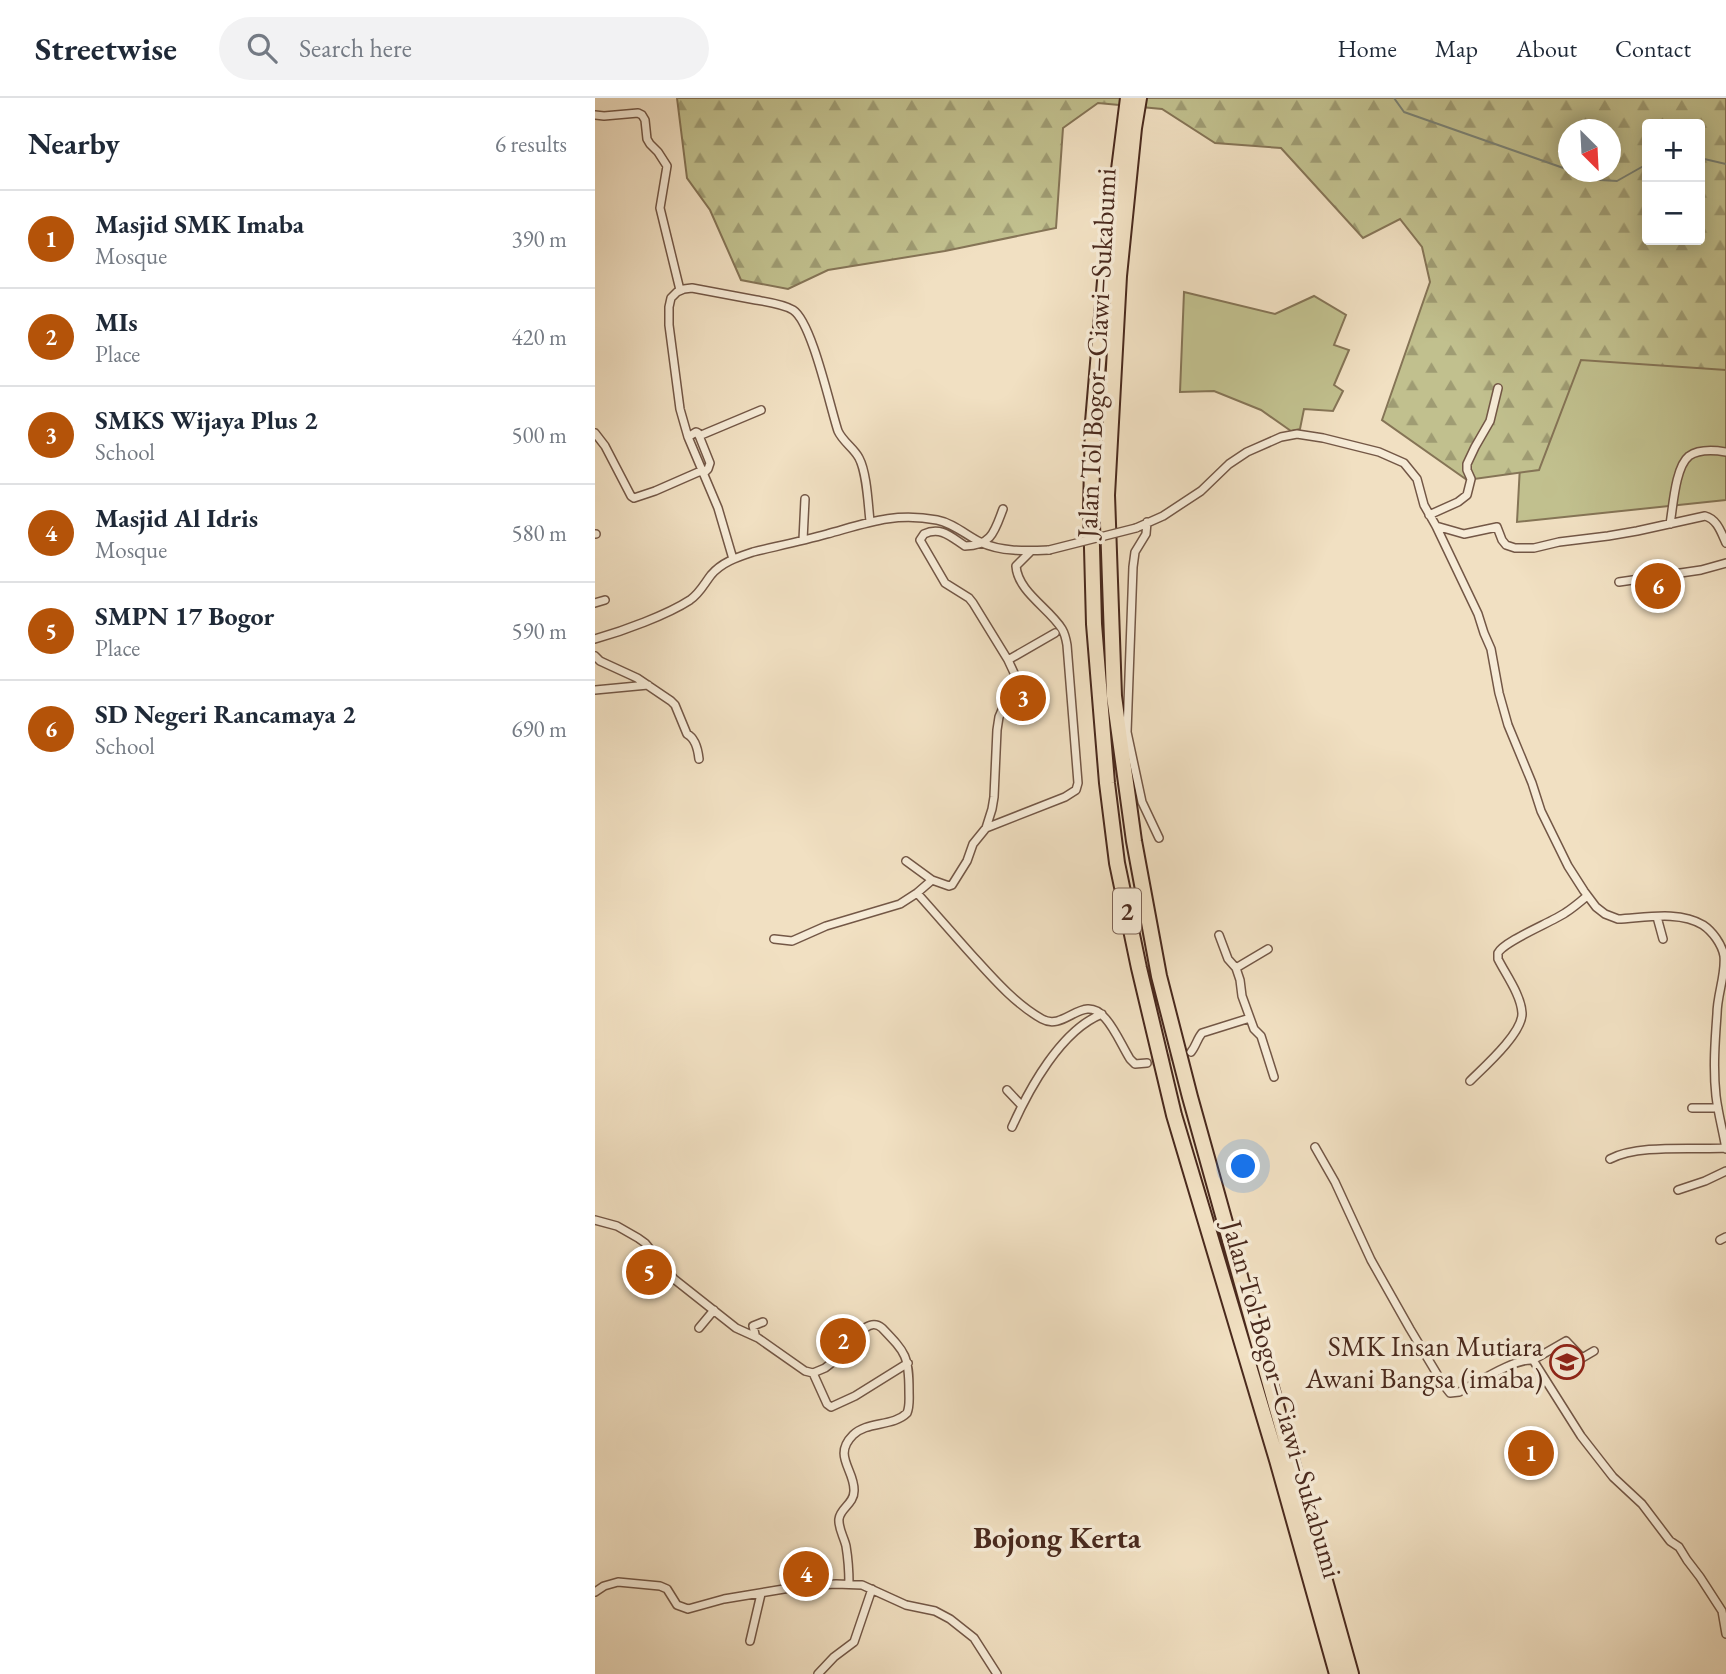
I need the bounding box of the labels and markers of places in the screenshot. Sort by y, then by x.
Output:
pin: 6 [1635,560,1681,612]
pin: 3 [1000,672,1046,724]
pin: 5 [626,1246,672,1298]
pin: 2 [820,1315,866,1367]
place label: SMK Insan Mutiara Awani Bangsa (imaba) [1305,1328,1544,1396]
school or university icon: SMK Insan Mutiara Awani Bangsa (imaba) [1548,1343,1586,1381]
pin: 1 [1508,1427,1554,1479]
pin: 4 [783,1548,829,1600]

